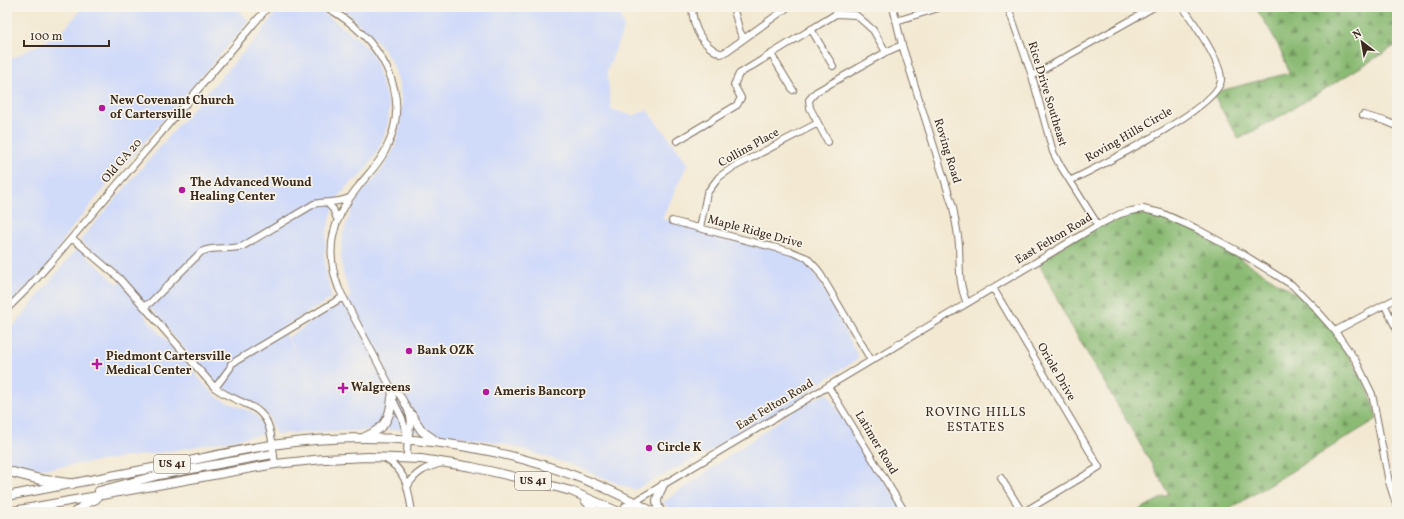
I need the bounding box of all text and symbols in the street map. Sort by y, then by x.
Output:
scale bar [24,22,109,48]
north arrow [1342,22,1382,62]
text: N [1350,26,1365,43]
text: 100 m [30,29,63,45]
street label: Rice Drive Southeast [1023,39,1071,149]
place label: New Covenant Church of Cartersville [110,93,234,123]
marker: New Covenant Church of Cartersville [97,103,107,113]
street label: Roving Hills Circle [1083,103,1176,166]
street label: Roving Road [930,117,965,186]
street label: Collins Place [716,125,783,171]
street label: Old GA 20 [98,135,146,187]
place label: The Advanced Wound Healing Center [190,175,312,205]
marker: The Advanced Wound Healing Center [177,185,187,195]
street label: East Felton Road [1012,209,1096,268]
street label: Maple Ridge Drive [706,212,805,252]
street label: Oriole Drive [1033,340,1079,404]
place label: Bank OZK [417,343,474,359]
marker: Bank OZK [404,346,414,356]
place label: Piedmont Cartersville Medical Center [106,349,231,379]
marker: Piedmont Cartersville Medical Center [91,358,103,370]
street label: East Felton Road [733,375,817,434]
place label: Walgreens [351,380,411,396]
marker: Walgreens [338,383,348,393]
place label: Ameris Bancorp [494,384,586,400]
marker: Ameris Bancorp [481,387,491,397]
district label: ROVING HILLS ESTATES [925,404,1027,437]
street label: Latimer Road [851,408,901,478]
place label: Circle K [657,440,702,456]
marker: Circle K [644,443,654,453]
road number: US 41 [154,455,190,473]
road number: US 41 [515,472,551,490]

